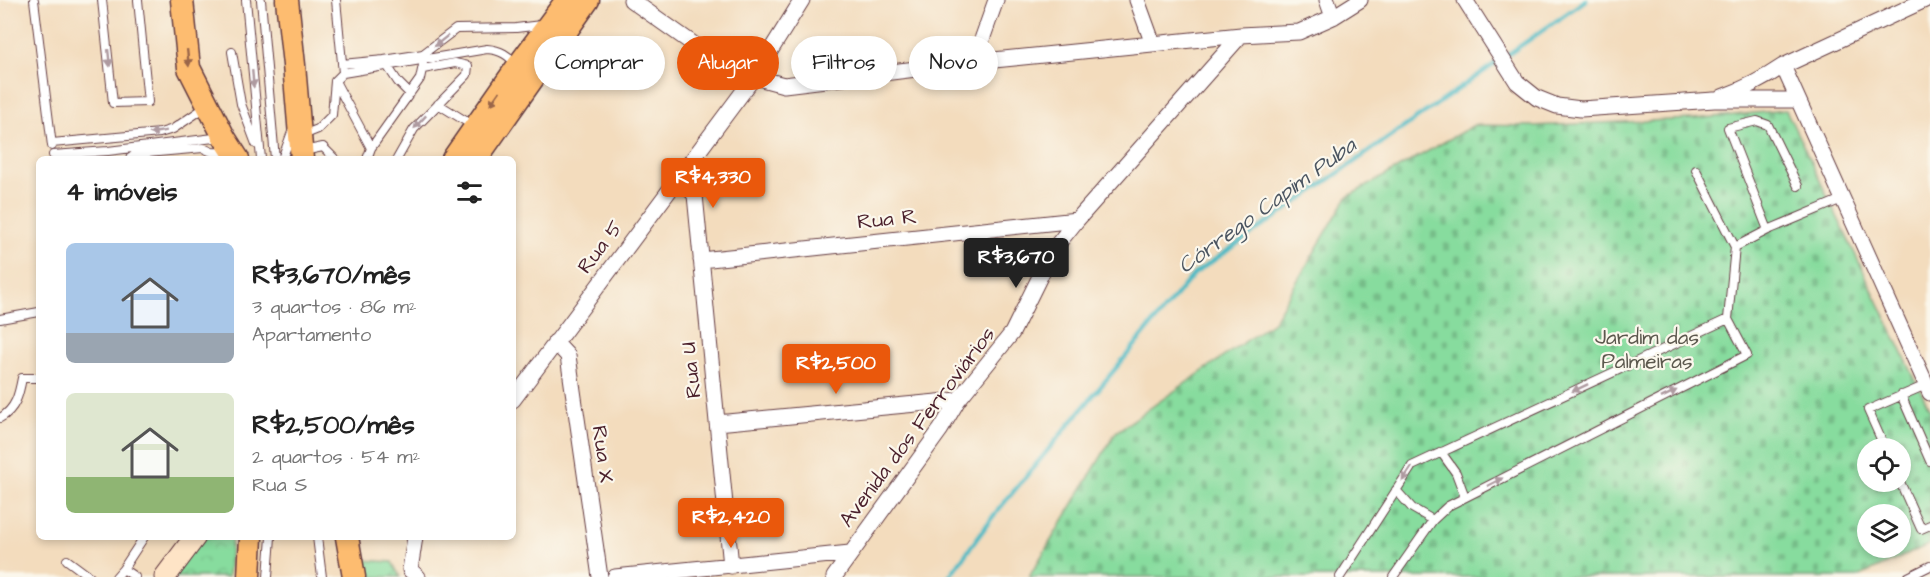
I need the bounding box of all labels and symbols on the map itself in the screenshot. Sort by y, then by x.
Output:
one-way arrow [433,34,449,47]
one-way arrow [104,49,113,68]
one-way arrow [183,49,192,68]
one-way arrow [248,70,258,89]
one-way arrow [490,90,501,106]
one-way arrow [414,115,428,129]
one-way arrow [148,128,167,137]
water label: Córrego Capim Puba [1171,130,1365,282]
pin: R$4,330 [658,158,768,209]
street label: Rua R [856,201,918,237]
street label: Rua 5 [570,214,630,280]
pin: R$3,670 [961,238,1071,289]
street label: Avenida dos Ferroviários [832,321,1002,533]
park label: Jardim das Palmeiras [1595,323,1699,376]
street label: Rua U [674,340,708,400]
pin: R$2,500 [781,344,891,395]
one-way arrow [1572,383,1589,392]
one-way arrow [1660,389,1677,399]
street label: Rua X [585,424,621,485]
one-way arrow [1402,466,1413,482]
one-way arrow [1486,477,1503,487]
pin: R$2,420 [676,498,786,549]

